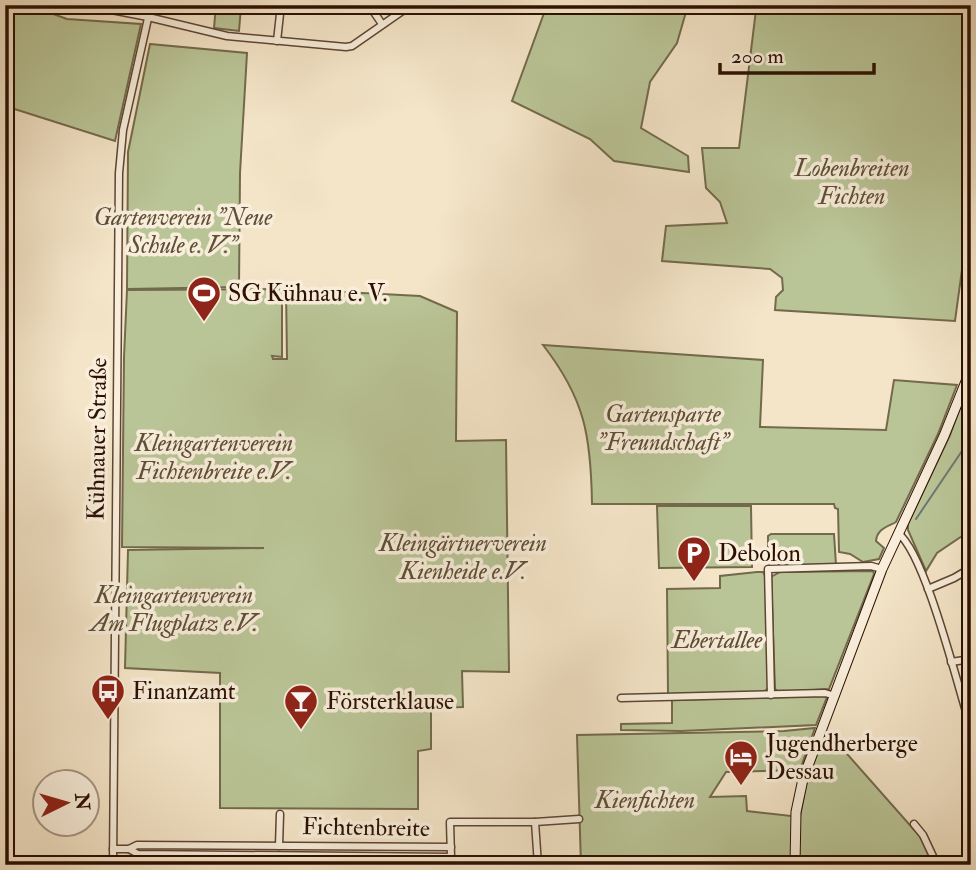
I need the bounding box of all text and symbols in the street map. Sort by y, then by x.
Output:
scale bar [720,32,874,76]
text: 200 m [731,43,784,70]
park label: Lobenbreiten Fichten [793,153,910,212]
park label: Gartenverein "Neue Schule e. V." [94,202,273,261]
sports icon: SG Kühnau e. V. [185,274,223,323]
place label: SG Kühnau e. V. [228,278,387,309]
street label: Kühnauer Straße [81,357,114,521]
park label: Gartensparte "Freundschaft" [597,399,731,458]
park label: Kleingartenverein Fichtenbreite e.V. [134,428,293,487]
park label: Kleingärtnerverein Kienheide e.V. [378,528,547,587]
parking icon: Debolon [675,534,713,583]
place label: Debolon [718,538,801,569]
park label: Kleingartenverein Am Flugplatz e.V. [87,580,260,639]
park label: Ebertallee [670,625,763,656]
bus stop icon: Finanzamt [89,672,127,721]
place label: Finanzamt [132,676,236,707]
bar icon: Försterklause [282,682,320,731]
place label: Försterklause [326,686,454,717]
place label: Jugendherberge Dessau [765,728,918,787]
hotel icon: Jugendherberge Dessau [722,738,760,787]
north arrow [32,768,102,838]
park label: Kienfichten [594,785,695,816]
text: N [69,791,95,812]
street label: Fichtenbreite [302,811,430,844]

